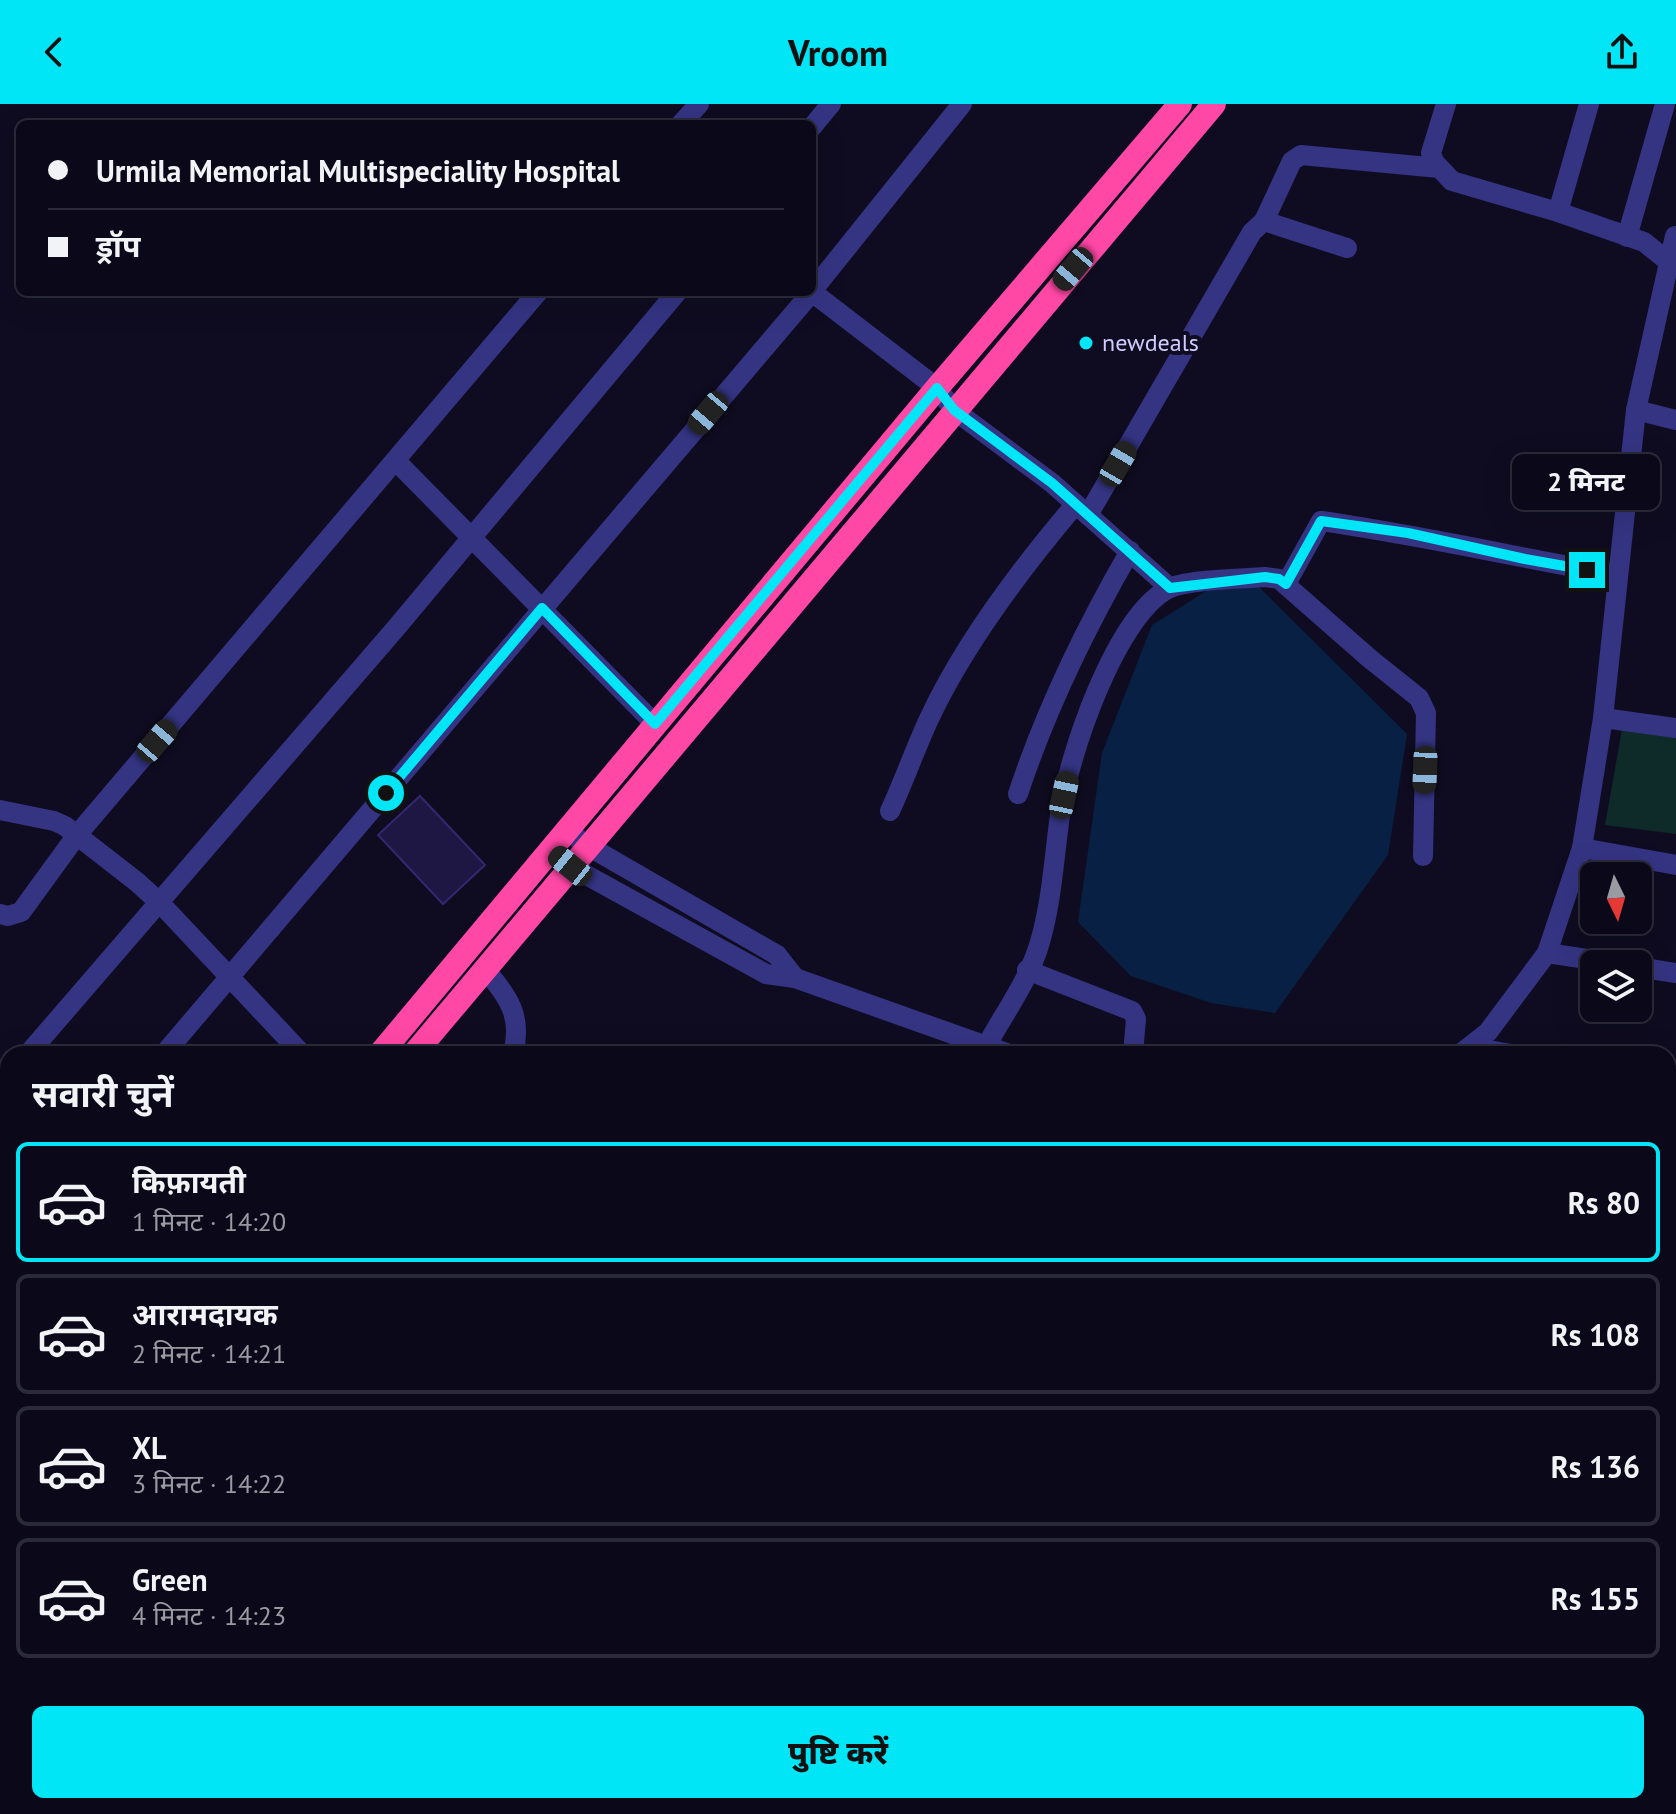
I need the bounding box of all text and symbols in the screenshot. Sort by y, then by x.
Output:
text: Vroom [788,29,888,76]
icon: back [32,30,76,74]
icon: share [1600,30,1644,74]
text: Urmila Memorial Multispeciality Hospital [96,151,620,190]
text: ड्रॉप [96,226,140,265]
car [1048,243,1098,295]
place label: newdeals [1102,327,1199,358]
marker: newdeals [1077,334,1095,352]
car [683,387,733,439]
car [1096,437,1140,491]
callout: 2 मिनट [1513,454,1661,510]
text: 2 मिनट [1547,465,1625,498]
route end [1569,552,1605,588]
car [132,715,182,767]
car [1412,746,1438,794]
car [1047,769,1081,821]
route start [368,775,404,811]
car [544,842,596,890]
north arrow [1580,862,1652,934]
map controls [1580,862,1652,1022]
button: layers [1580,950,1652,1022]
text: सवारी चुनें [32,1070,174,1117]
text: किफ़ायती [132,1162,246,1201]
icon: car [36,1166,108,1238]
text: Rs 80 [1568,1183,1640,1222]
text: 1 मिनट · 14:20 [132,1205,286,1238]
text: आरामदायक [132,1294,278,1333]
icon: car [36,1298,108,1370]
text: Rs 108 [1551,1315,1640,1354]
text: 2 मिनट · 14:21 [132,1337,286,1370]
text: XL [132,1428,166,1467]
icon: car [36,1430,108,1502]
text: Rs 136 [1551,1447,1640,1486]
text: 3 मिनट · 14:22 [132,1467,286,1500]
text: Green [132,1560,207,1599]
icon: car [36,1562,108,1634]
text: Rs 155 [1551,1579,1640,1618]
text: 4 मिनट · 14:23 [132,1599,286,1632]
button: पुष्टि करें [32,1706,1644,1798]

